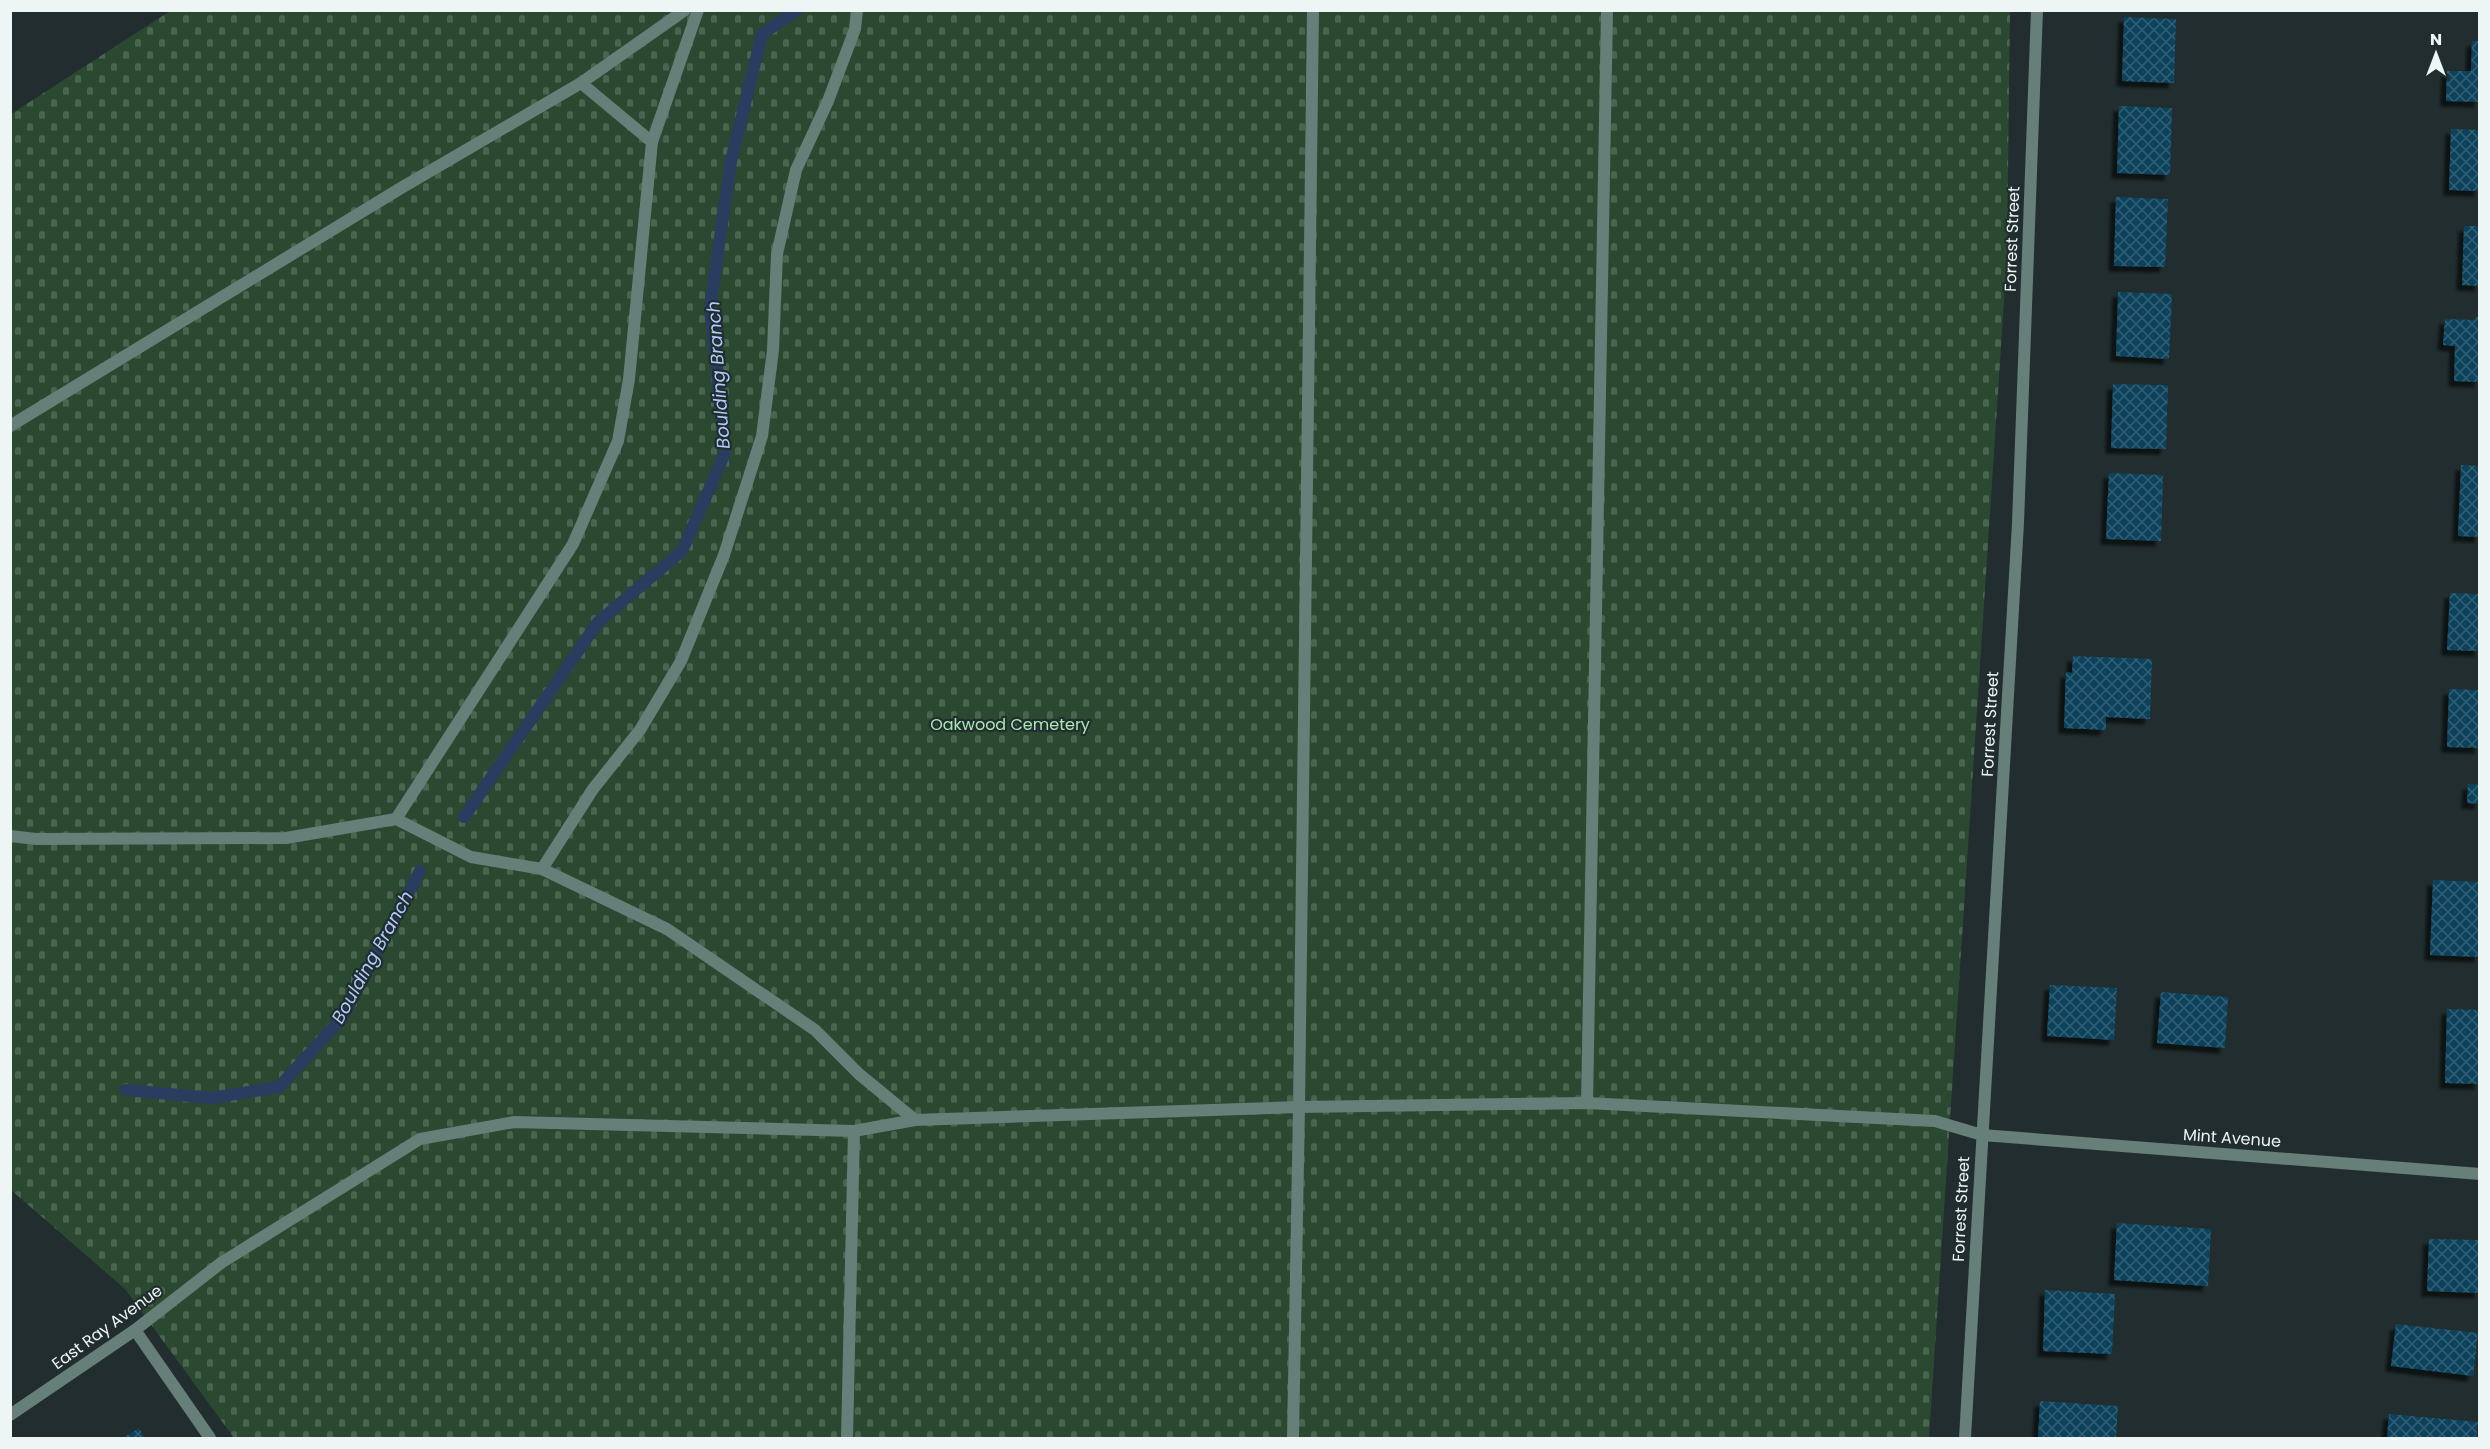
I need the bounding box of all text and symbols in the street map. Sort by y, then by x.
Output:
north arrow [2406,24,2466,84]
text: N [2430,28,2442,51]
street label: Forrest Street [1999,186,2025,292]
water label: Boulding Branch [700,300,736,450]
street label: Forrest Street [1976,671,2004,777]
park label: Oakwood Cemetery [930,713,1090,736]
water label: Boulding Branch [325,886,419,1028]
street label: Mint Avenue [2182,1123,2282,1153]
street label: Forrest Street [1947,1156,1975,1262]
street label: East Ray Avenue [47,1279,167,1375]

